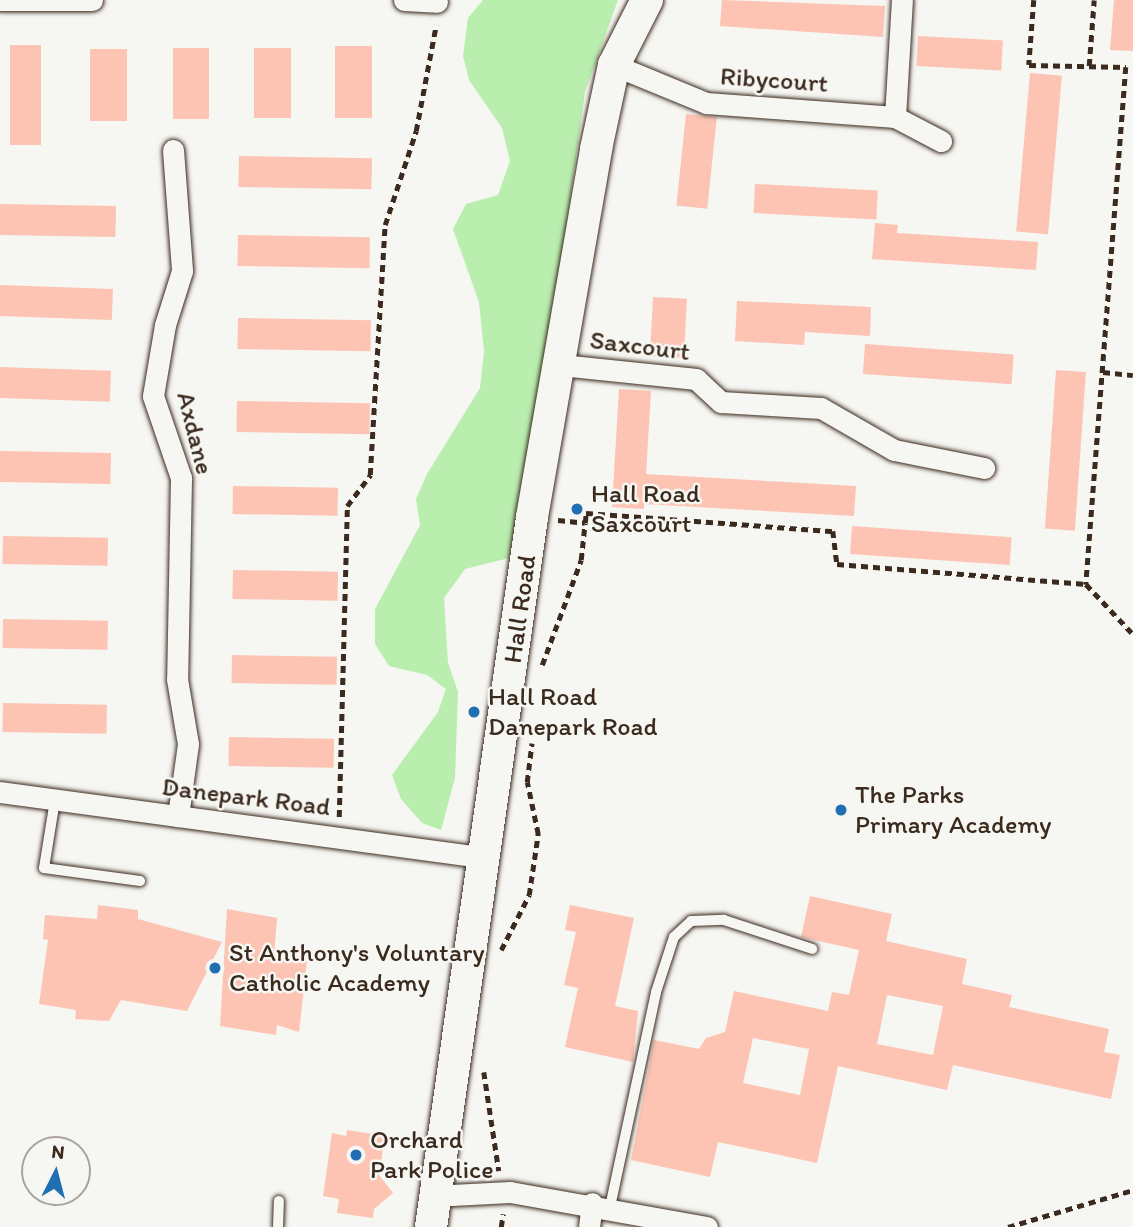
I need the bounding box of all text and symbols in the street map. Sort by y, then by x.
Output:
street label: Ribycourt [719,61,829,99]
street label: Saxcourt [588,324,692,368]
street label: Axdane [170,388,220,478]
place label: Hall Road Saxcourt [591,478,699,540]
marker: Hall Road Saxcourt [569,501,585,517]
street label: Hall Road [497,553,543,665]
place label: Hall Road Danepark Road [488,681,658,742]
marker: Hall Road Danepark Road [466,704,482,720]
street label: Danepark Road [160,771,332,823]
place label: The Parks Primary Academy [855,779,1052,840]
marker: The Parks Primary Academy [833,802,849,818]
place label: St Anthony's Voluntary Catholic Academy [229,937,485,998]
marker: St Anthony's Voluntary Catholic Academy [207,960,223,976]
place label: Orchard Park Police [370,1124,493,1186]
north arrow [21,1136,91,1206]
text: N [50,1139,66,1164]
marker: Orchard Park Police [348,1147,364,1163]

